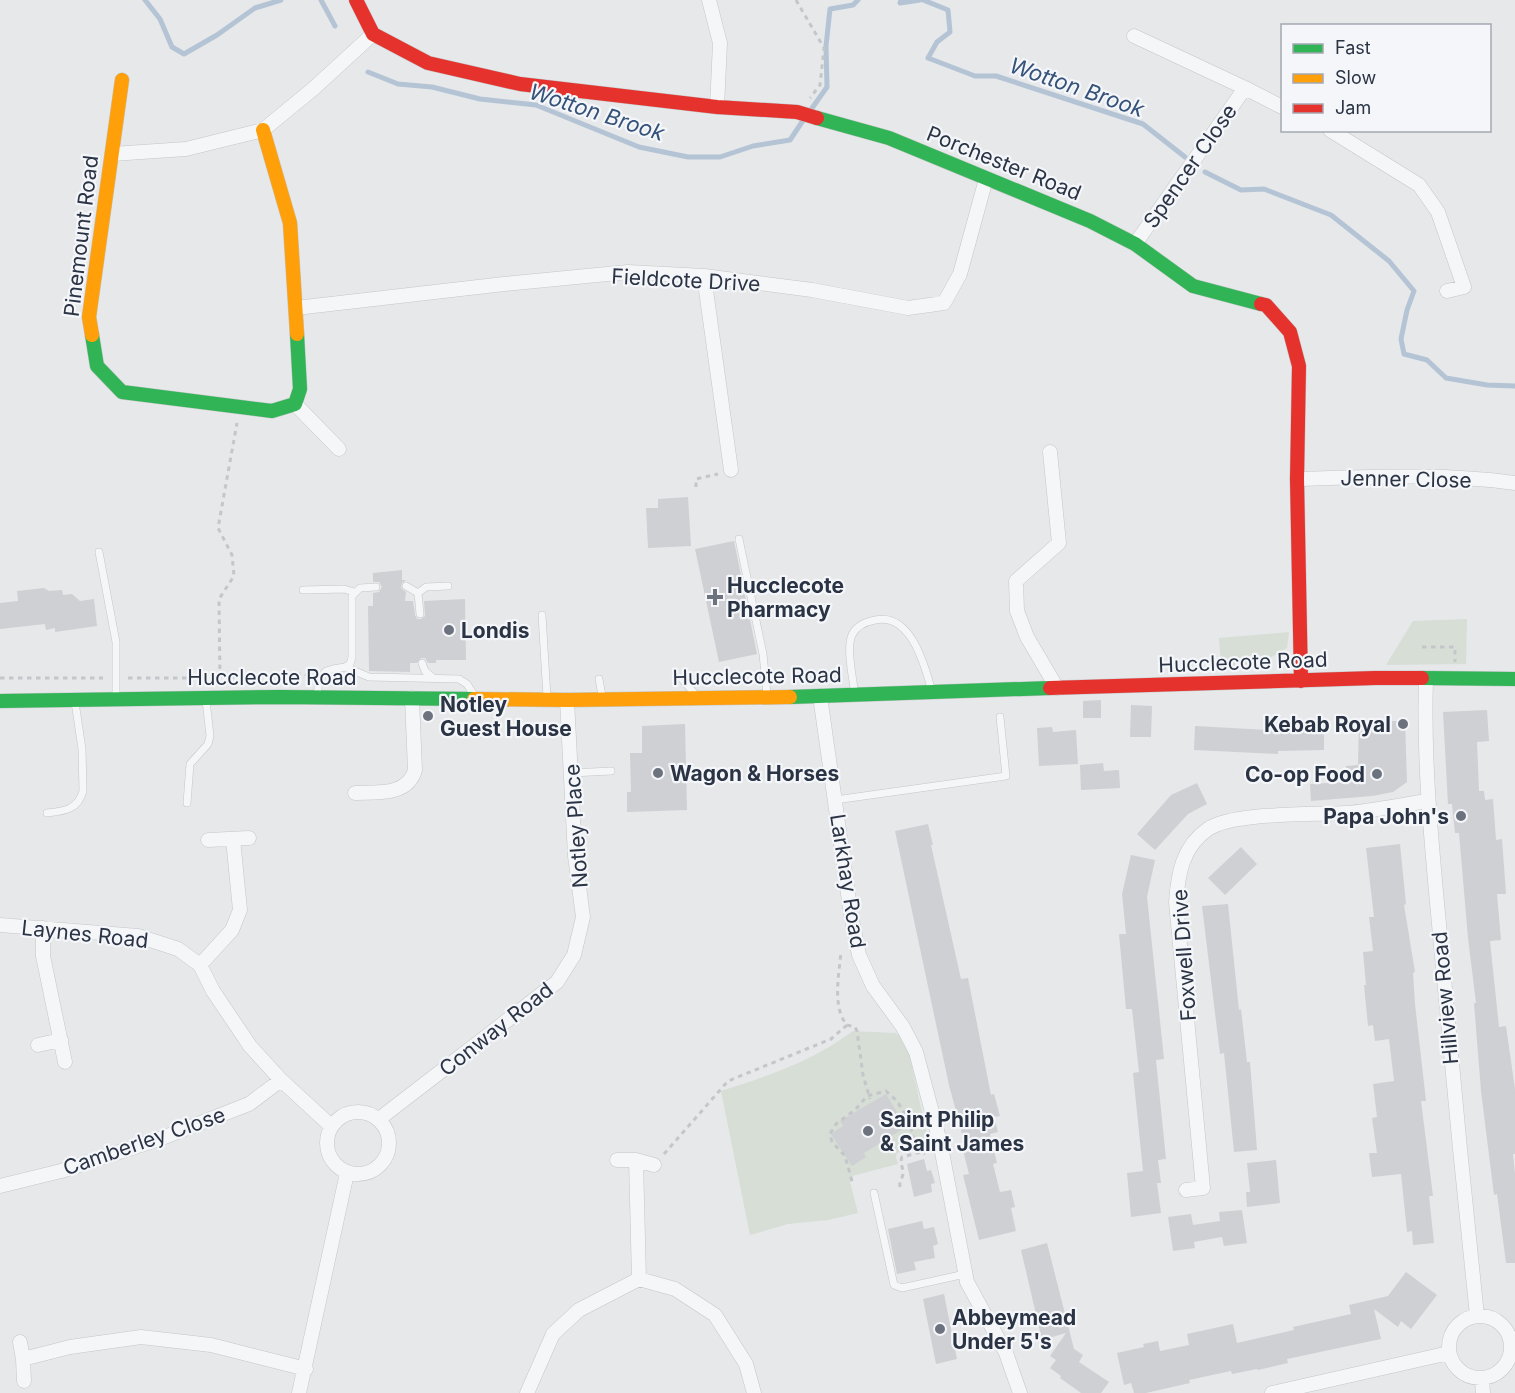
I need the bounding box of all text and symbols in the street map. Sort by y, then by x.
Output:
legend [1281,24,1491,132]
text: Fast [1335,37,1371,58]
water label: Wotton Brook [1006,52,1149,122]
text: Slow [1335,67,1376,88]
water label: Wotton Brook [526,78,669,146]
text: Jam [1335,97,1371,118]
street label: Spencer Close [1138,99,1242,233]
street label: Porchester Road [923,121,1085,205]
street label: Pinemount Road [59,154,103,318]
street label: Fieldcote Drive [611,264,761,296]
street label: Jenner Close [1340,465,1472,493]
place label: Hucclecote Pharmacy [727,573,844,622]
marker: Hucclecote Pharmacy [708,590,722,604]
place label: Londis [461,618,530,643]
marker: Londis [442,623,456,637]
street label: Hucclecote Road [1158,647,1328,677]
street label: Hucclecote Road [672,662,842,690]
street label: Hucclecote Road [187,665,357,690]
place label: Notley Guest House [440,692,572,741]
marker: Notley Guest House [421,709,435,723]
place label: Kebab Royal [1264,712,1391,737]
marker: Kebab Royal [1396,717,1410,731]
place label: Wagon & Horses [670,761,839,786]
place label: Co-op Food [1245,762,1365,787]
street label: Notley Place [559,763,593,889]
marker: Wagon & Horses [651,766,665,780]
marker: Co-op Food [1370,767,1384,781]
place label: Papa John's [1323,804,1449,829]
marker: Papa John's [1454,809,1468,823]
street label: Larkhay Road [825,812,871,950]
street label: Foxwell Drive [1167,888,1201,1022]
street label: Laynes Road [20,915,150,953]
street label: Hillview Road [1427,930,1463,1066]
street label: Conway Road [434,977,558,1081]
street label: Camberley Close [60,1102,228,1180]
place label: Saint Philip & Saint James [880,1107,1024,1156]
marker: Saint Philip & Saint James [861,1124,875,1138]
place label: Abbeymead Under 5's [952,1305,1076,1354]
marker: Abbeymead Under 5's [933,1322,947,1336]

